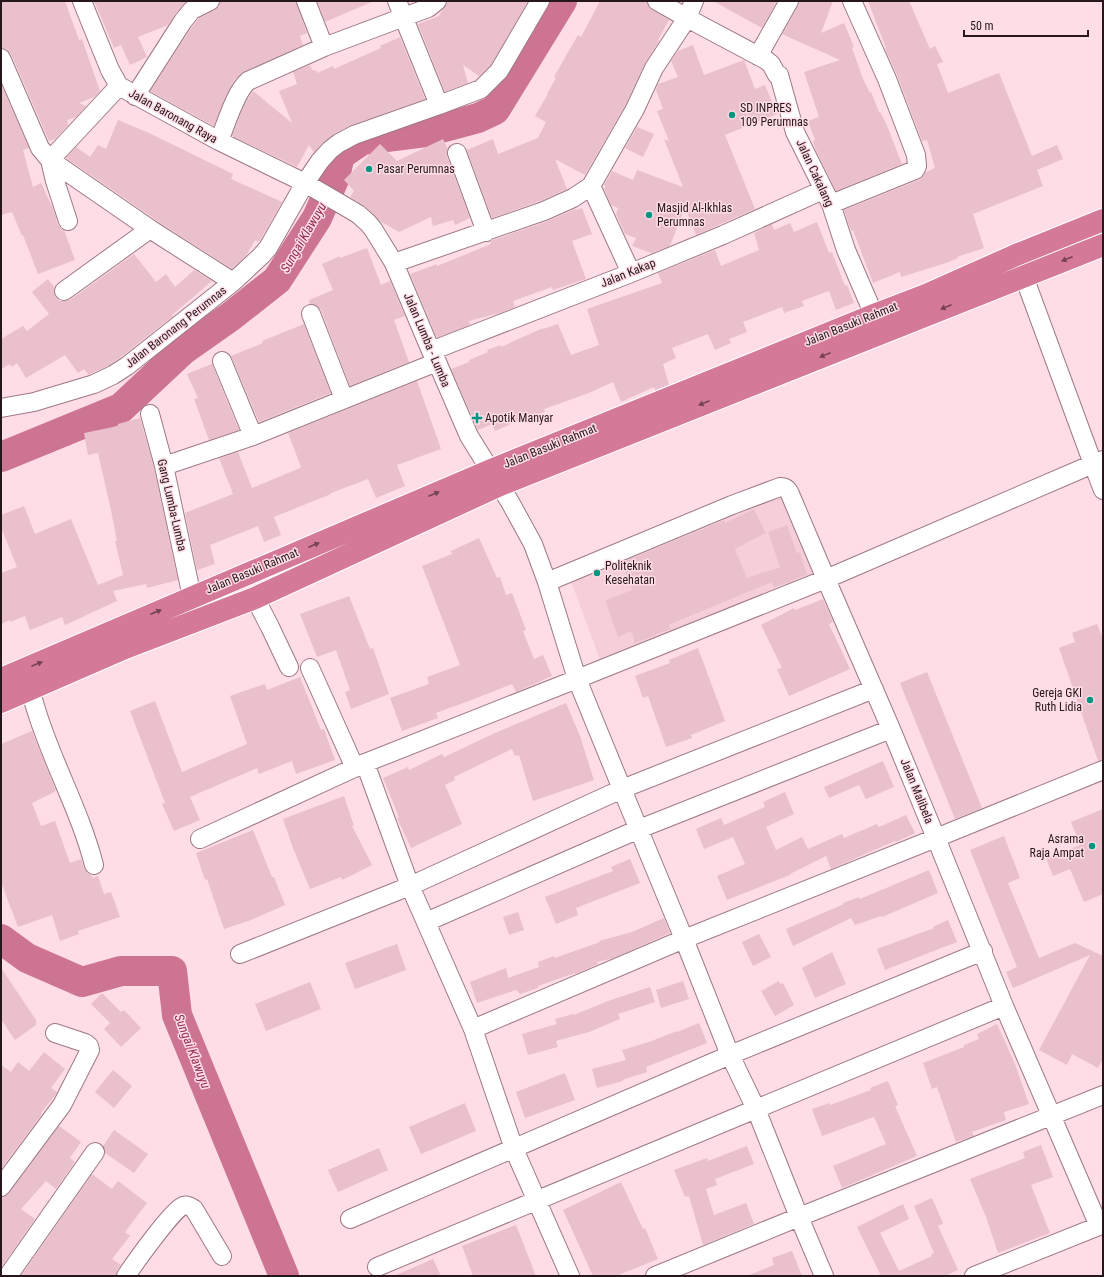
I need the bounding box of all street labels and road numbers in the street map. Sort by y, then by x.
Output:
street label: Jalan Baronang Raya [126,86,220,146]
street label: Jalan Cakalang [793,137,837,209]
street label: Jalan Kakap [598,256,658,290]
street label: Jalan Baronang Perumnas [123,283,229,371]
street label: Jalan Lumba - Lumba [401,291,453,389]
street label: Jalan Basuki Rahmat [802,299,900,349]
street label: Jalan Basuki Rahmat [501,421,599,471]
street label: Gang Lumba-Lumba [155,458,189,553]
street label: Jalan Basuki Rahmat [204,545,301,597]
street label: Jalan Malibela [898,756,937,826]

